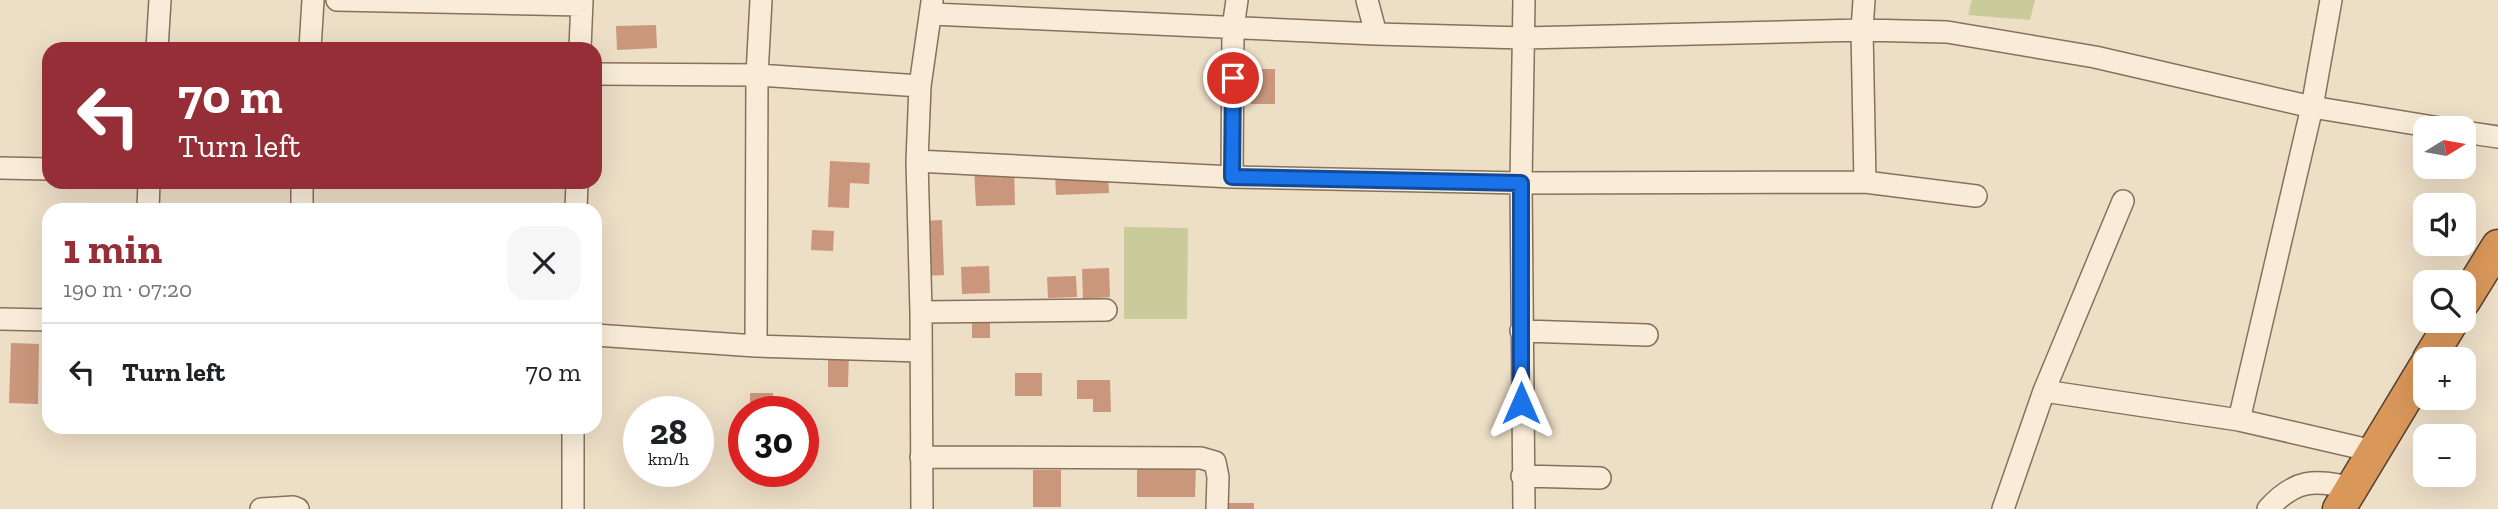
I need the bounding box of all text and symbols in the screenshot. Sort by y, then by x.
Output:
pin [1203,48,1263,108]
icon: arrive [1214,59,1252,97]
text: 70 m [178,67,283,126]
icon: left [63,70,154,161]
north arrow [2413,116,2476,178]
map controls [2413,116,2476,487]
text: Turn left [178,127,300,165]
button: sound [2413,193,2476,256]
text: 1 min [63,223,162,274]
button: close [507,226,581,300]
button: search [2413,270,2476,333]
text: 190 m · 07:20 [63,275,192,303]
button: + [2413,347,2476,410]
icon: left [63,353,101,391]
text: Turn left [122,356,225,388]
text: 70 m [525,356,581,388]
position arrow [1484,366,1558,440]
speed limit sign: 30 [728,396,819,487]
text: 28 [650,411,687,453]
button: − [2413,424,2476,487]
text: km/h [648,448,689,470]

